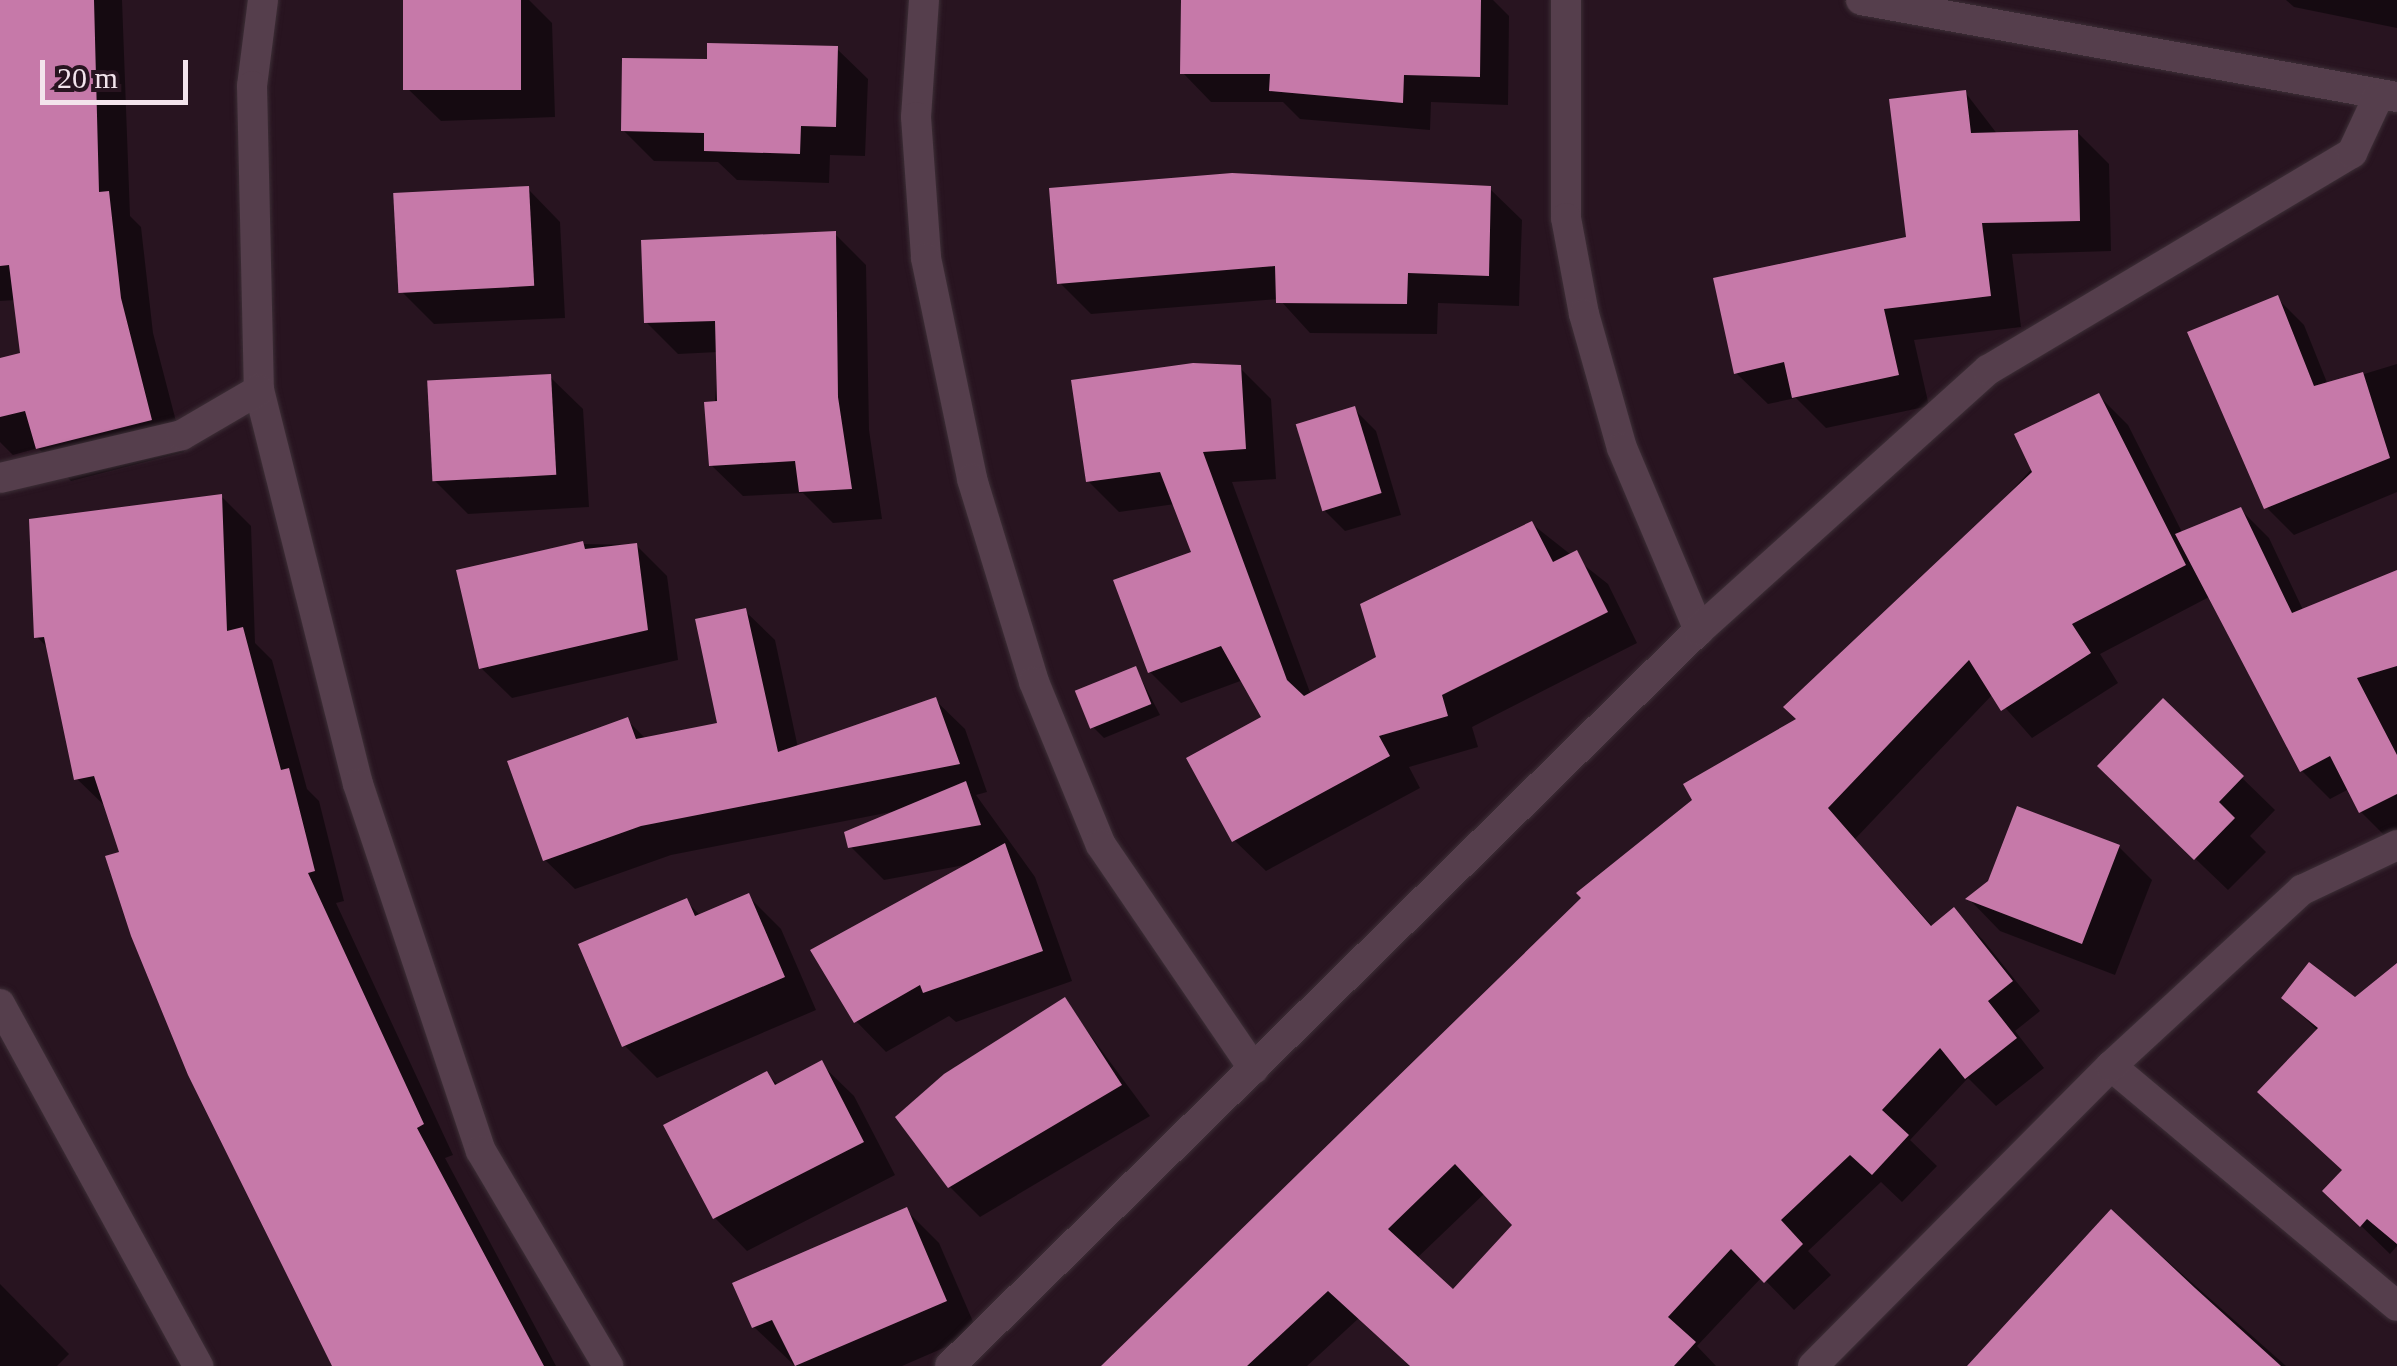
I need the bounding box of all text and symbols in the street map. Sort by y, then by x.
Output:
scale bar [45,40,192,102]
text: 20 m [57,61,118,94]

